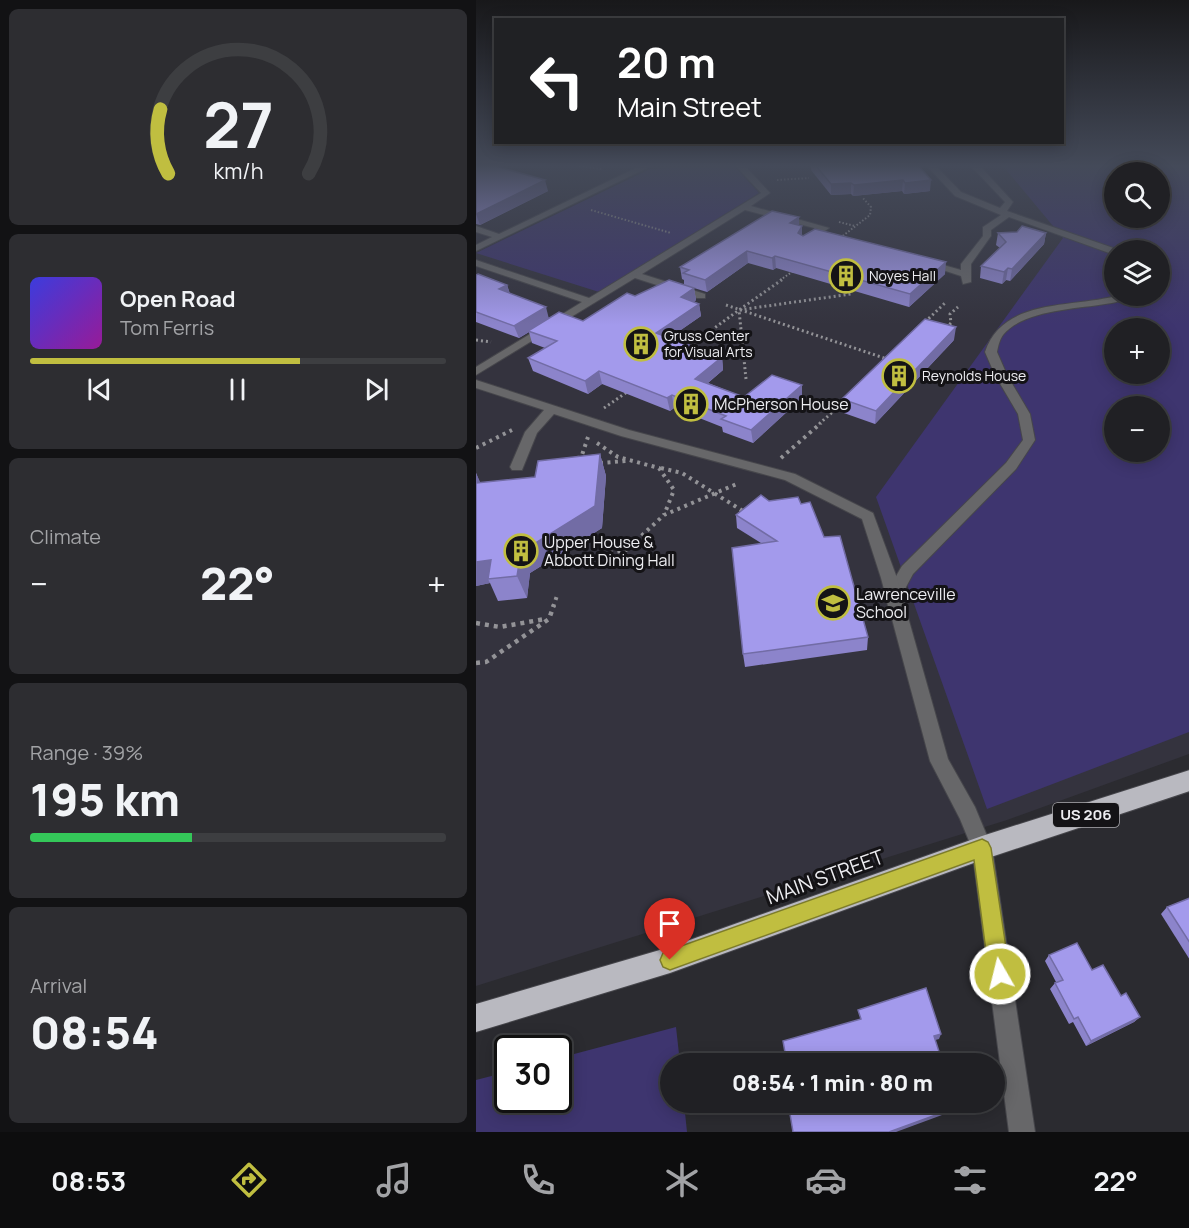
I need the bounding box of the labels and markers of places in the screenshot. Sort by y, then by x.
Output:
building icon: Noyes Hall [828,258,864,294]
place label: Noyes Hall [869,266,936,285]
building icon: Gruss Center for Visual Arts [623,326,659,362]
place label: Gruss Center for Visual Arts [664,326,753,361]
building icon: Reynolds House [881,358,917,394]
place label: Reynolds House [922,366,1026,385]
building icon: McPherson House [673,386,709,422]
place label: McPherson House [714,393,849,415]
place label: Upper House & Abbott Dining Hall [544,531,675,571]
building icon: Upper House & Abbott Dining Hall [503,533,539,569]
place label: Lawrenceville School [856,583,956,623]
school or university icon: Lawrenceville School [815,585,851,621]
pin [644,898,695,960]

